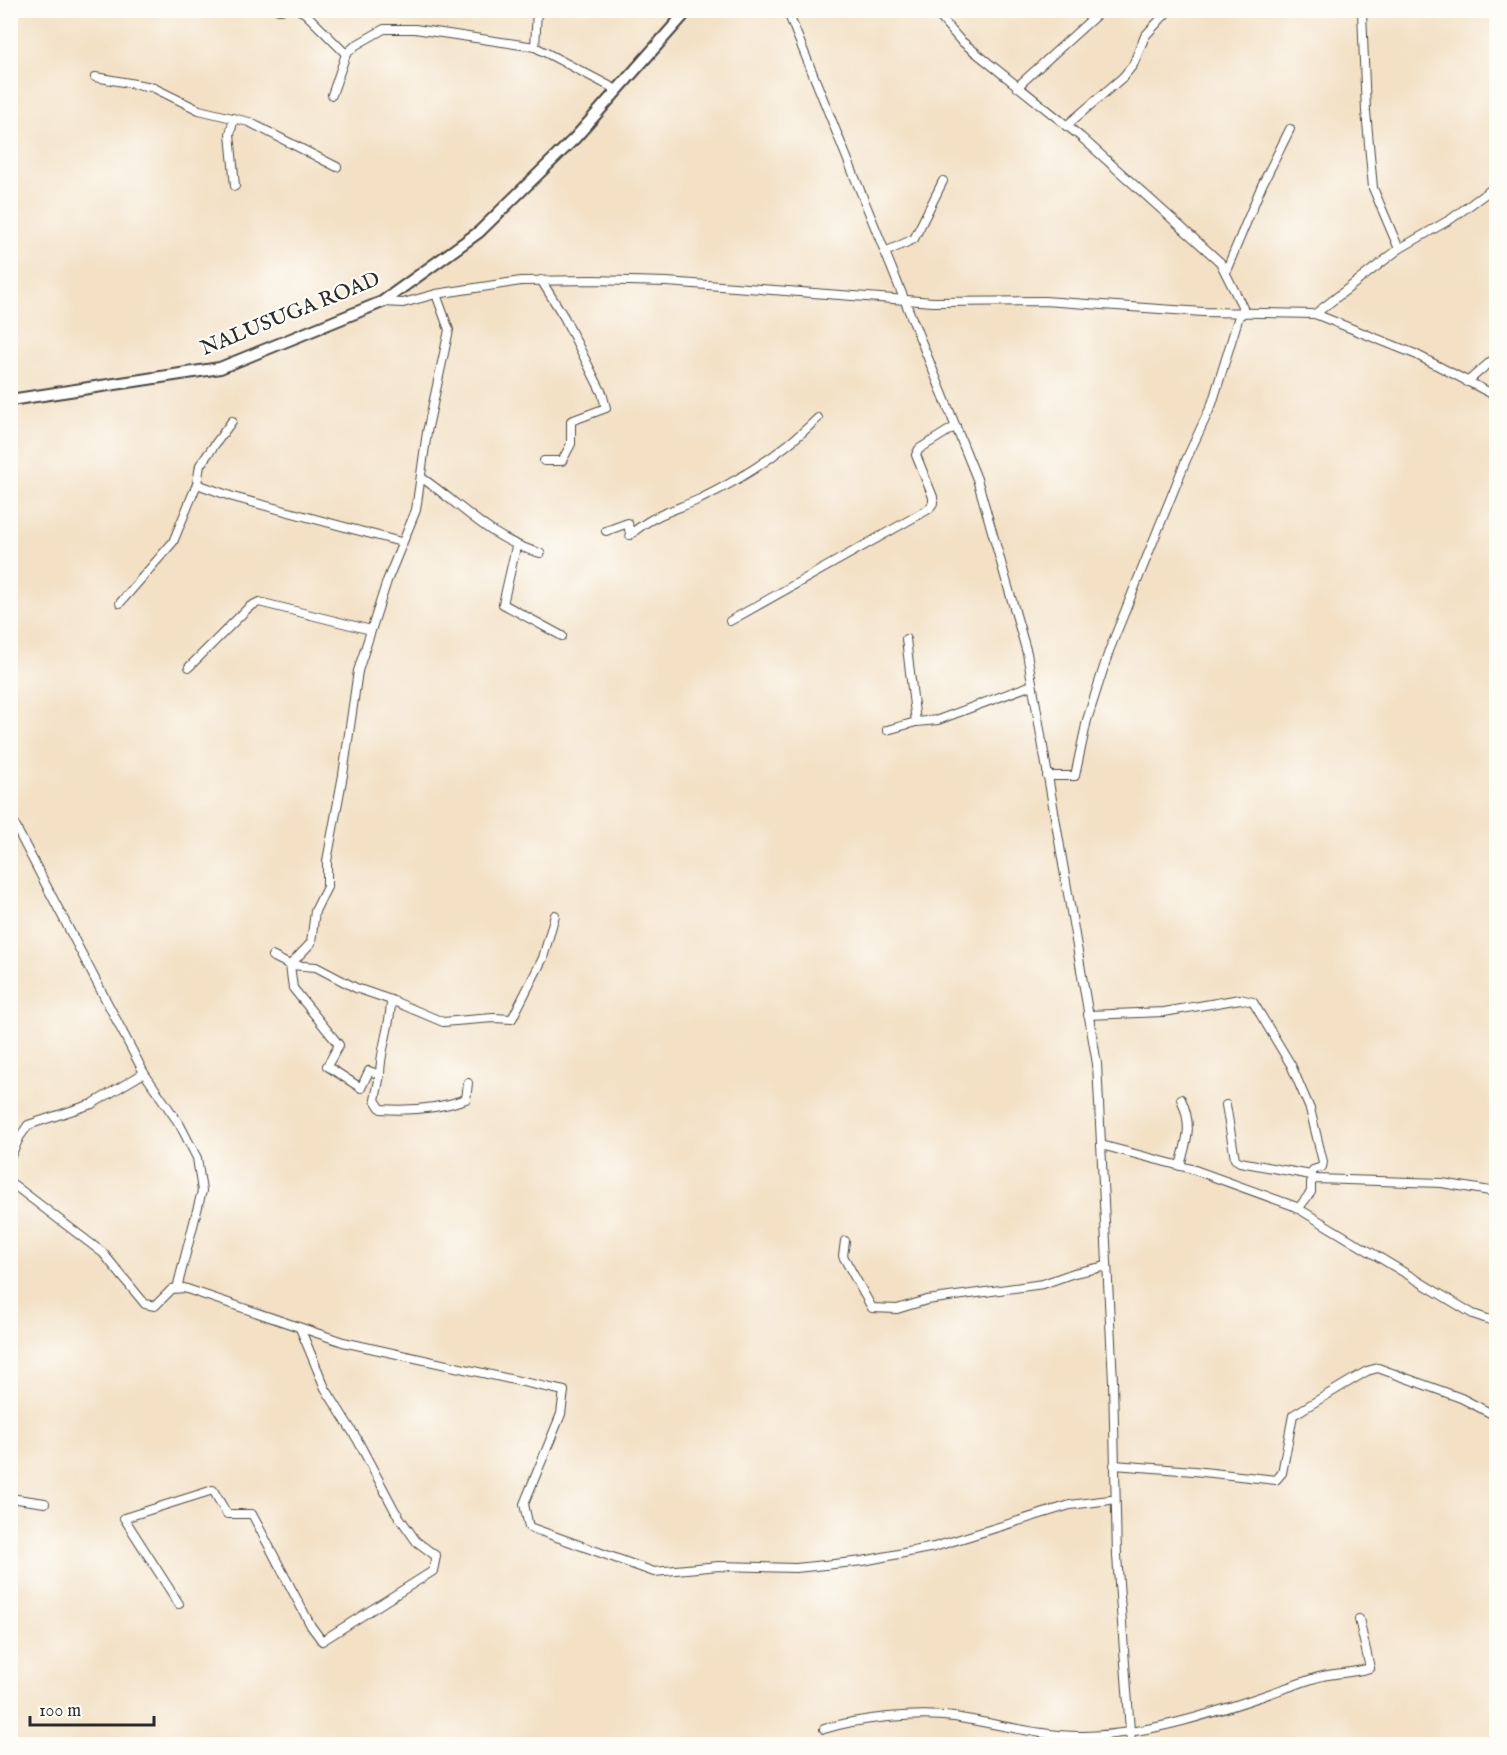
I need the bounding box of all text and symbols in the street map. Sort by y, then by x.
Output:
street label: NALUSUGA ROAD [197,266,384,363]
scale bar [30,1689,154,1727]
text: 100 m [39,1700,81,1723]

